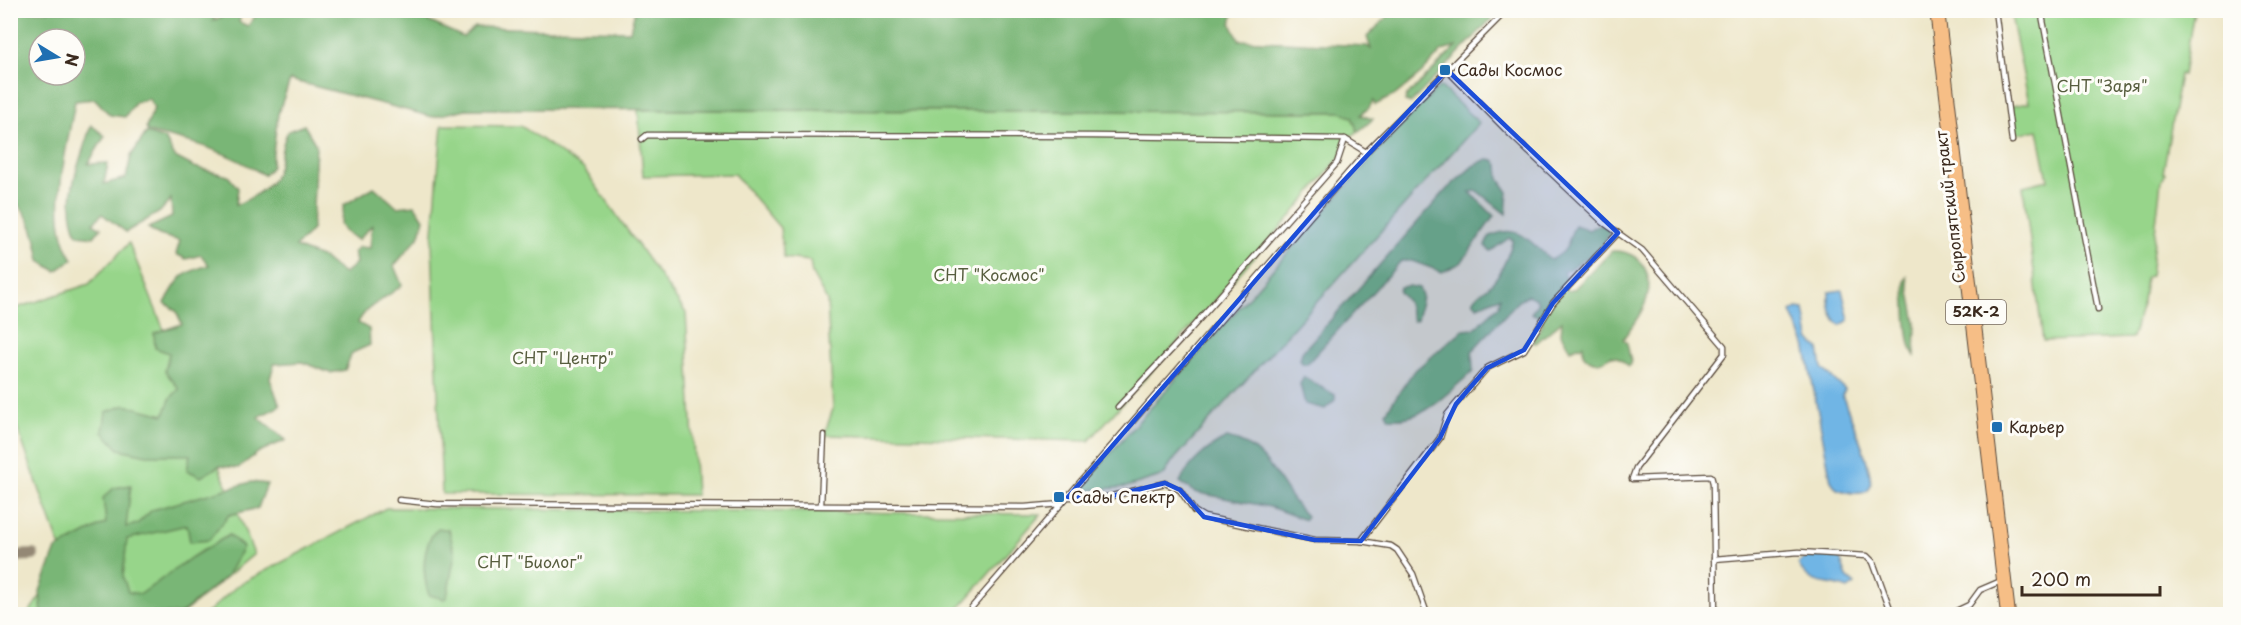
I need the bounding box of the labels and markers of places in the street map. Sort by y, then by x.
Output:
place label: Сады Космос [1457,57,1562,81]
marker: Сады Космос [1438,63,1452,77]
place label: Карьер [2009,414,2064,438]
marker: Карьер [1990,420,2004,434]
place label: Сады Спектр [1071,484,1175,508]
marker: Сады Спектр [1052,490,1066,504]

